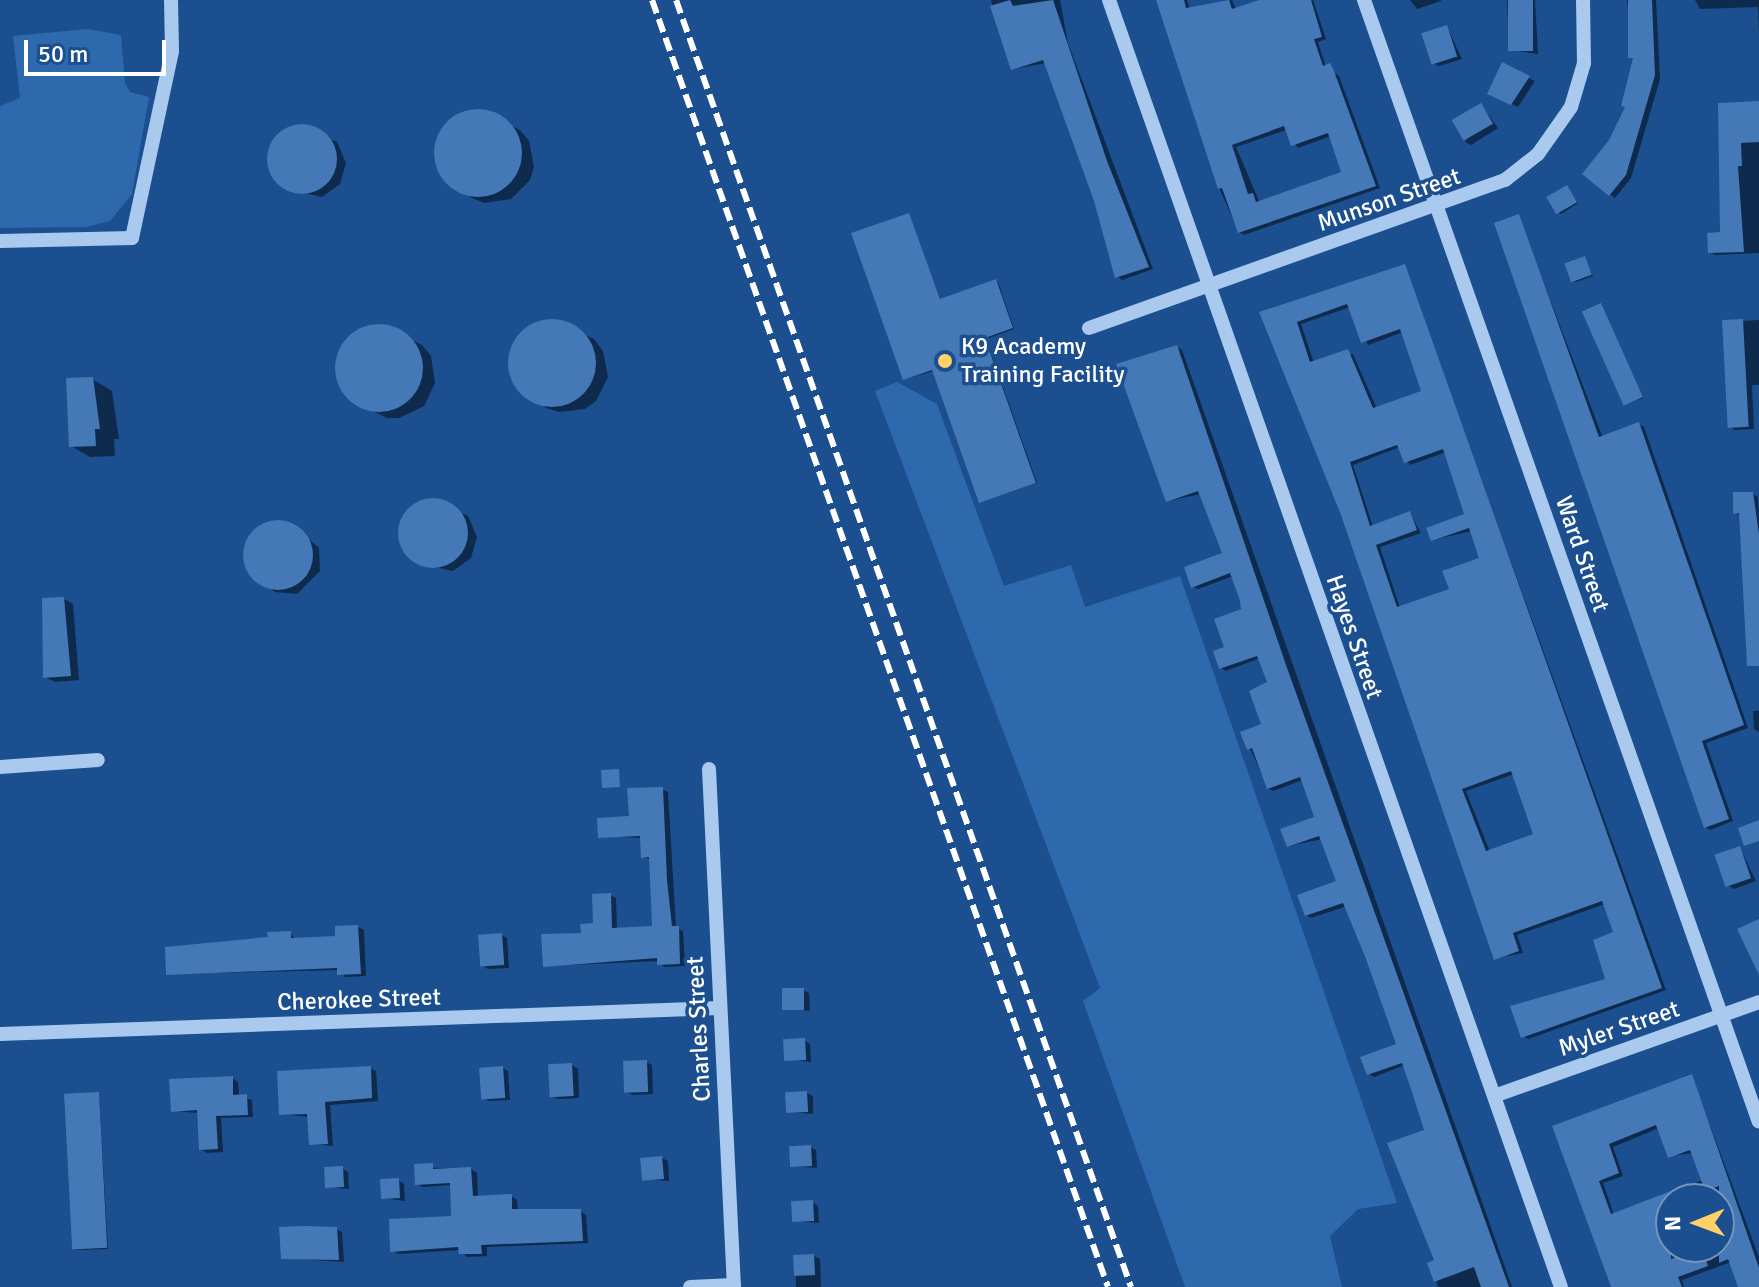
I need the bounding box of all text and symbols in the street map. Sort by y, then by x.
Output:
scale bar [28,24,170,74]
text: 50 m [38,39,88,69]
street label: Munson Street [1314,162,1464,238]
place label: K9 Academy Training Facility [961,333,1125,389]
marker: K9 Academy Training Facility [936,352,954,370]
street label: Ward Street [1549,492,1615,616]
street label: Hayes Street [1319,571,1389,703]
street label: Charles Street [681,956,717,1102]
street label: Cherokee Street [277,983,441,1017]
street label: Myler Street [1555,995,1683,1063]
north arrow [1655,1183,1735,1263]
text: N [1659,1216,1686,1231]

